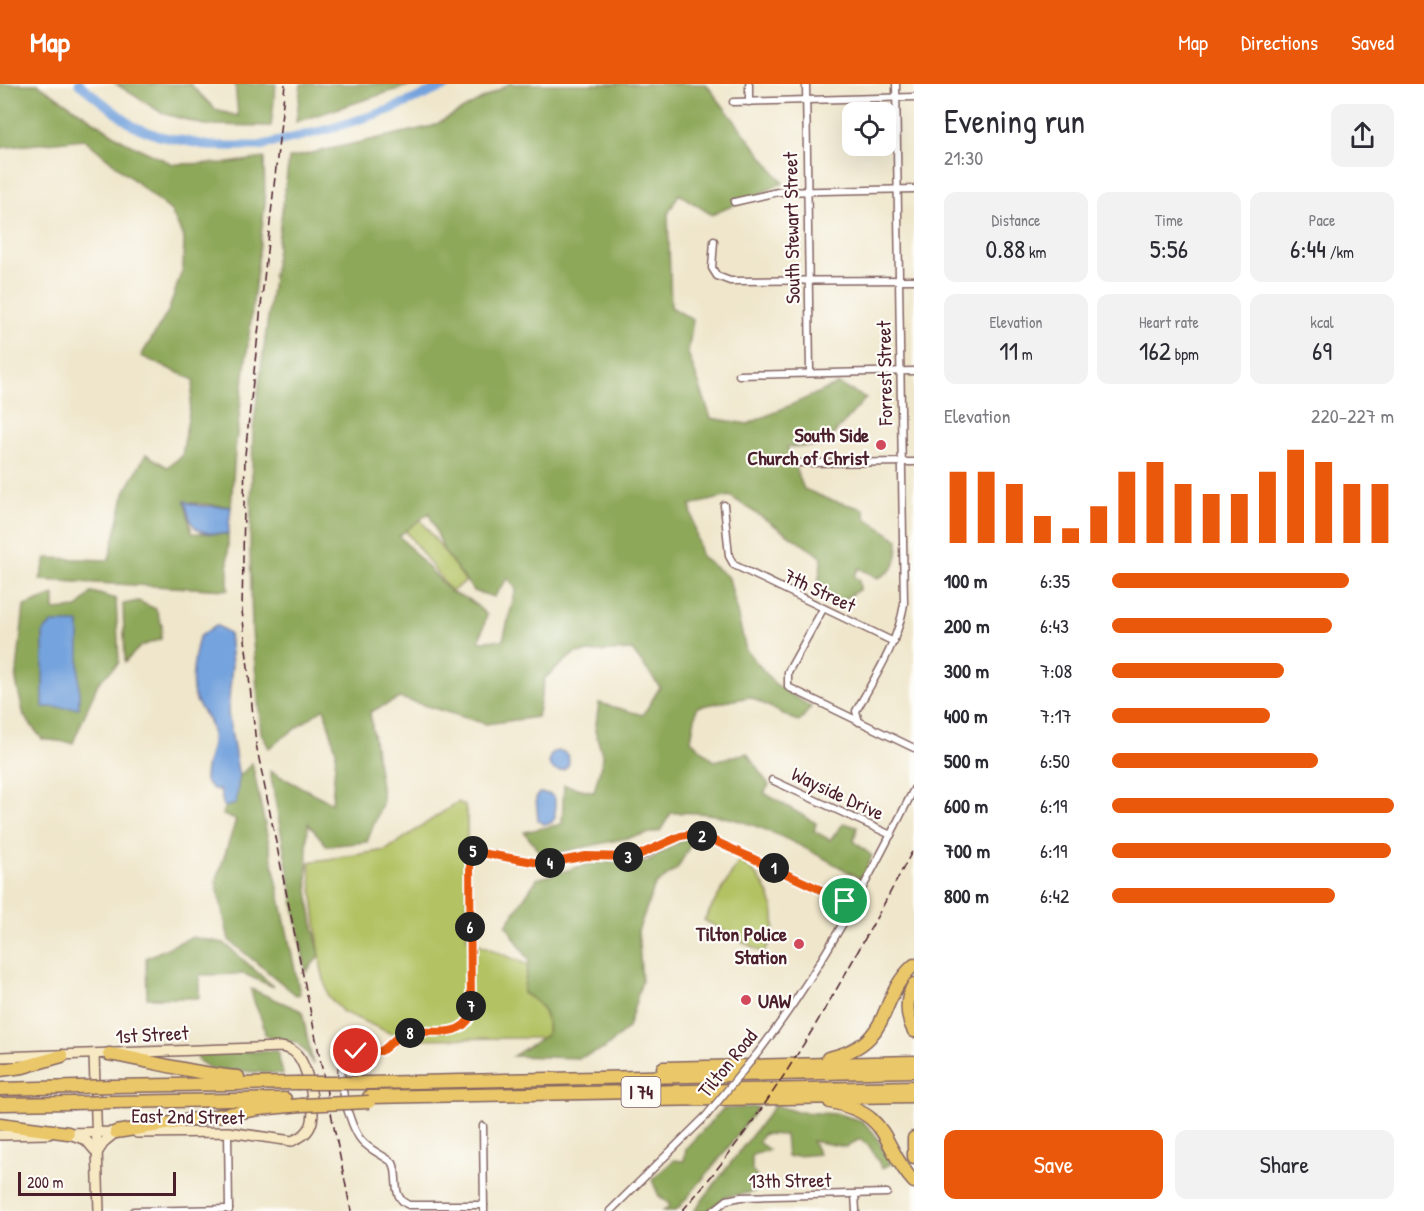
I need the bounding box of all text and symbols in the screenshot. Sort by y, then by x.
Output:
text: Map [30,23,70,61]
text: Map [1178,28,1208,57]
text: Directions [1241,28,1318,57]
text: Saved [1351,28,1394,57]
text: Evening run [944,99,1085,143]
map controls [842,102,896,156]
button: locate [842,102,896,156]
button: share [1331,104,1394,167]
text: 21:30 [944,144,983,171]
street label: South Stewart Street [776,151,806,304]
text: Distance [992,209,1040,231]
text: Time [1155,209,1183,231]
text: Pace [1309,209,1335,231]
text: 0.88 [986,231,1025,266]
text: 5:56 [1150,231,1188,266]
text: 6:44 [1290,231,1326,266]
text: km [1025,241,1046,263]
text: /km [1326,241,1354,263]
text: Elevation [989,311,1043,333]
text: Heart rate [1139,311,1199,333]
text: kcal [1310,311,1334,333]
street label: Forrest Street [870,319,898,427]
text: 11 [999,333,1018,368]
text: 162 [1139,333,1171,368]
text: 69 [1312,333,1332,368]
text: m [1018,343,1033,365]
text: bpm [1171,343,1199,365]
text: Elevation [944,402,1010,429]
text: 220–227 m [1311,402,1394,429]
place label: South Side Church of Christ [747,421,870,471]
marker: South Side Church of Christ [874,438,888,452]
street label: 7th Street [780,562,861,619]
text: 100 m [944,567,987,594]
text: 6:35 [1040,567,1070,594]
text: 200 m [944,612,989,639]
text: 6:43 [1040,612,1069,639]
text: 300 m [944,657,989,684]
text: 7:08 [1040,657,1072,684]
text: 400 m [944,702,988,729]
text: 7:17 [1040,702,1072,729]
text: 500 m [944,747,989,774]
text: 6:50 [1040,747,1070,774]
street label: Wayside Drive [788,760,889,826]
text: 600 m [944,792,988,819]
text: 6:19 [1040,792,1067,819]
pin: 2 [687,821,717,851]
text: 2 [698,825,706,847]
pin: 5 [458,836,488,866]
text: 700 m [944,837,990,864]
text: 6:19 [1040,837,1067,864]
text: 5 [470,840,476,862]
pin: 3 [613,842,643,872]
text: 3 [624,846,632,868]
pin: 4 [535,848,565,878]
text: 4 [547,852,553,874]
pin: 1 [759,853,789,883]
text: 1 [771,857,777,879]
pin [819,875,870,926]
text: 800 m [944,882,989,909]
text: 6:42 [1040,882,1069,909]
icon: arrive [828,884,861,917]
pin: 6 [455,912,485,942]
text: 6 [467,916,473,938]
place label: Tilton Police Station [695,920,787,970]
marker: Tilton Police Station [792,937,806,951]
place label: UAW [758,987,792,1014]
pin: 7 [456,991,486,1021]
marker: UAW [739,993,753,1007]
text: 7 [467,995,475,1017]
pin: 8 [395,1018,425,1048]
street label: 1st Street [115,1019,190,1049]
text: 8 [407,1022,413,1044]
street label: Tilton Road [691,1023,763,1103]
pin [330,1025,381,1076]
icon: check [339,1034,372,1067]
road number: I 74 [622,1077,660,1107]
street label: East 2nd Street [131,1102,246,1131]
button: Save [944,1130,1163,1199]
button: Share [1175,1130,1394,1199]
street label: 13th Street [748,1166,833,1194]
scale bar [18,1169,176,1196]
text: 200 m [27,1171,63,1193]

